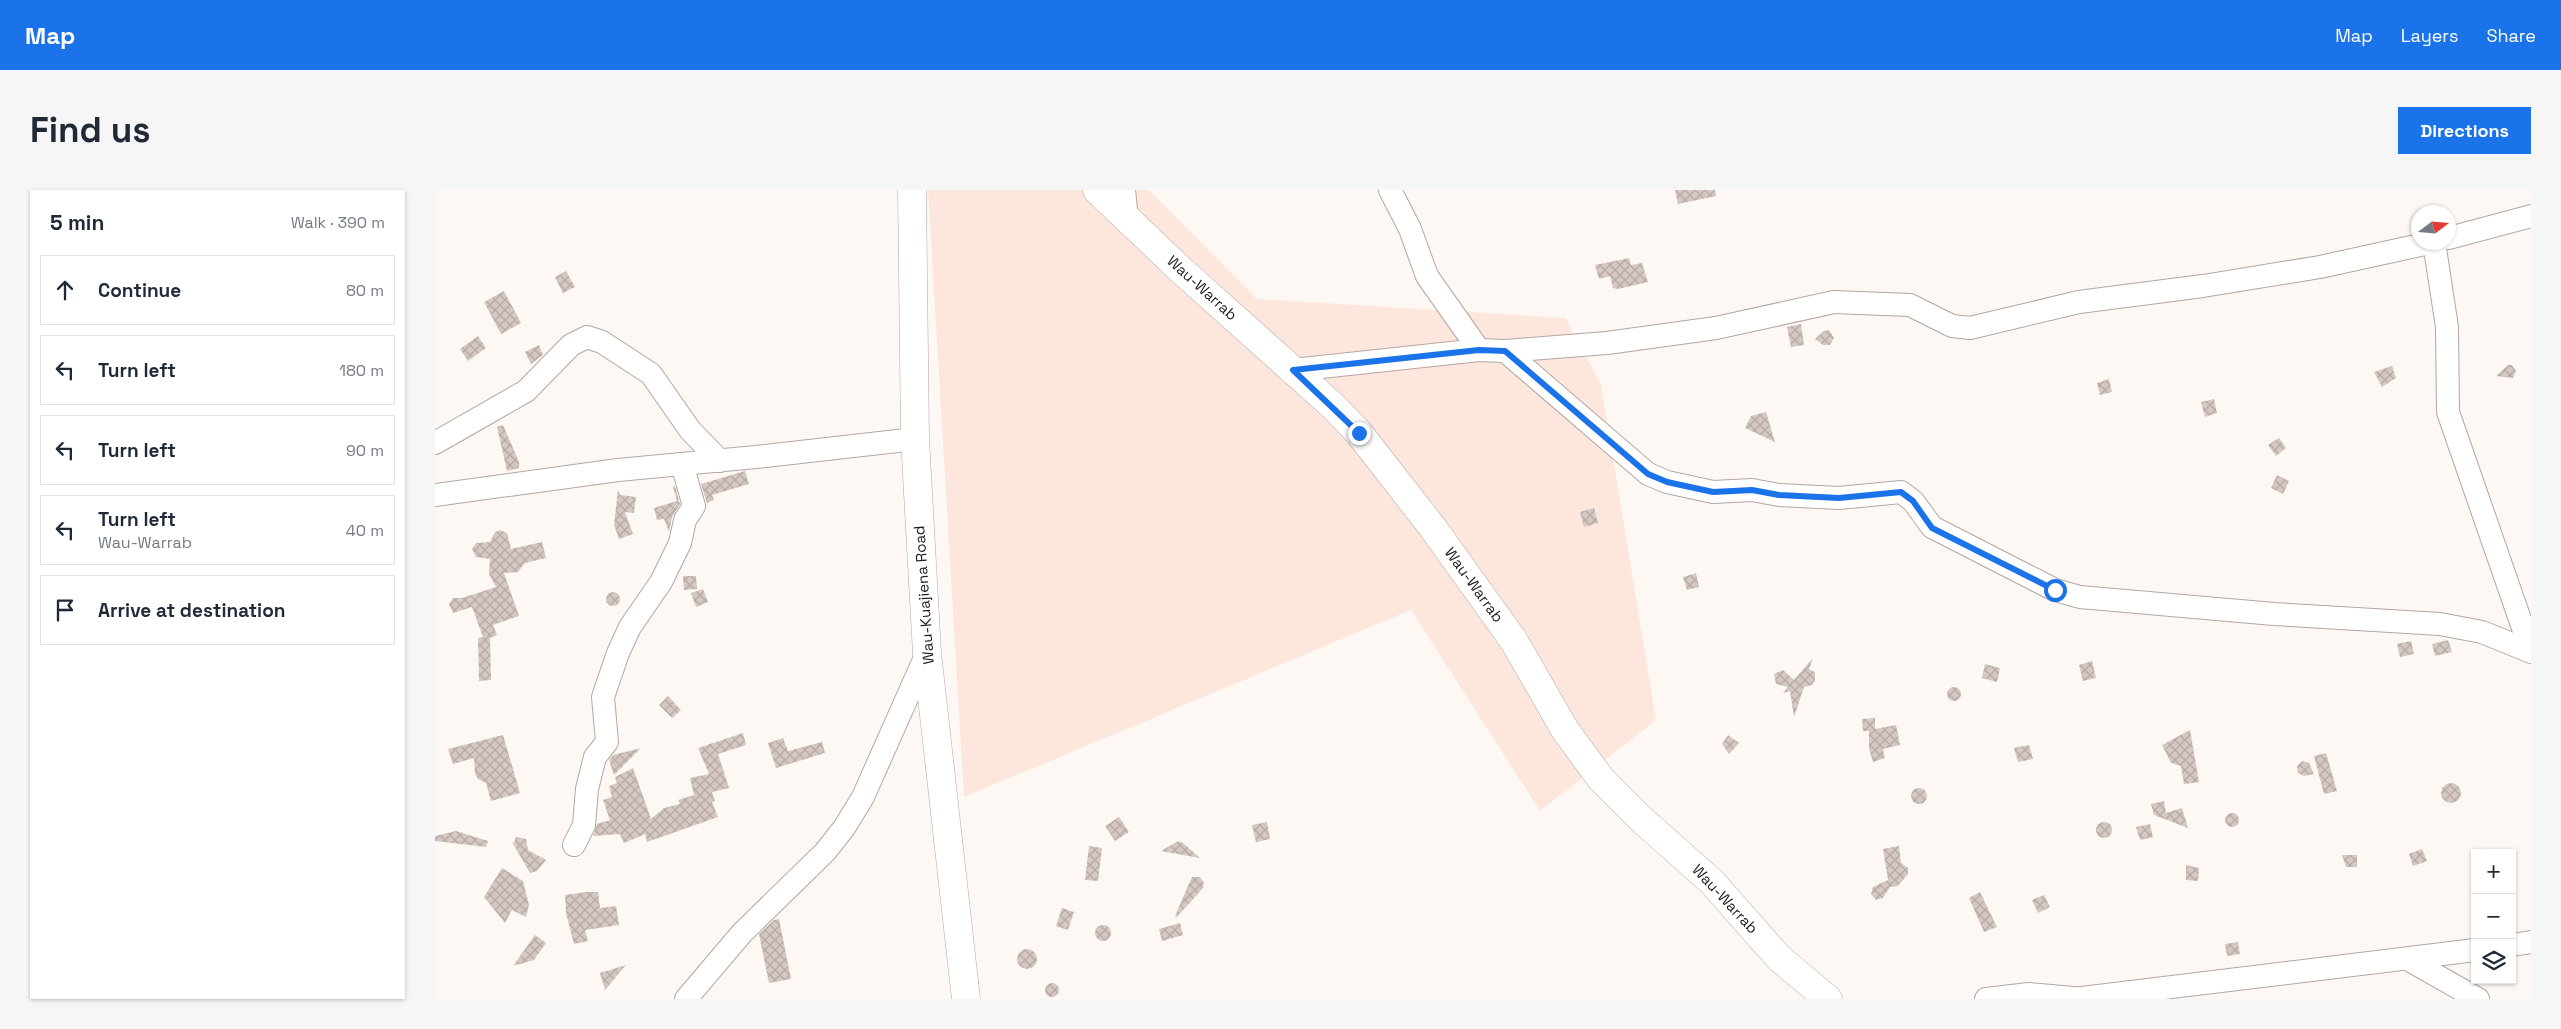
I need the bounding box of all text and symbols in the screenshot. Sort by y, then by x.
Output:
text: Map [25,20,75,51]
text: Map [2335,24,2373,47]
text: Layers [2401,24,2458,47]
text: Share [2486,24,2536,47]
button: Directions [2398,107,2531,154]
text: Find us [30,108,151,152]
north arrow [2411,205,2456,250]
text: 5 min [50,209,104,236]
text: Walk · 390 m [291,212,385,233]
street label: Wau-Warrab [1163,251,1241,324]
icon: ahead [51,276,79,304]
text: Continue [98,278,181,303]
text: 80 m [346,280,384,301]
icon: left [51,356,79,384]
text: Turn left [98,358,176,383]
text: 180 m [339,360,384,381]
route end [1348,422,1371,445]
icon: left [51,436,79,464]
text: Turn left [98,438,176,463]
text: 90 m [346,440,384,461]
text: Turn left [98,507,176,532]
icon: left [51,516,79,544]
text: 40 m [346,520,384,541]
street label: Wau-Kuajiena Road [909,525,938,665]
text: Wau-Warrab [98,532,192,553]
street label: Wau-Warrab [1441,543,1508,626]
route start [2044,579,2067,602]
icon: arrive [51,596,79,624]
text: Arrive at destination [98,598,286,623]
map controls [2471,849,2516,984]
button: + [2471,849,2516,894]
street label: Wau-Warrab [1688,860,1762,937]
button: − [2471,894,2516,939]
button: layers [2471,939,2516,984]

